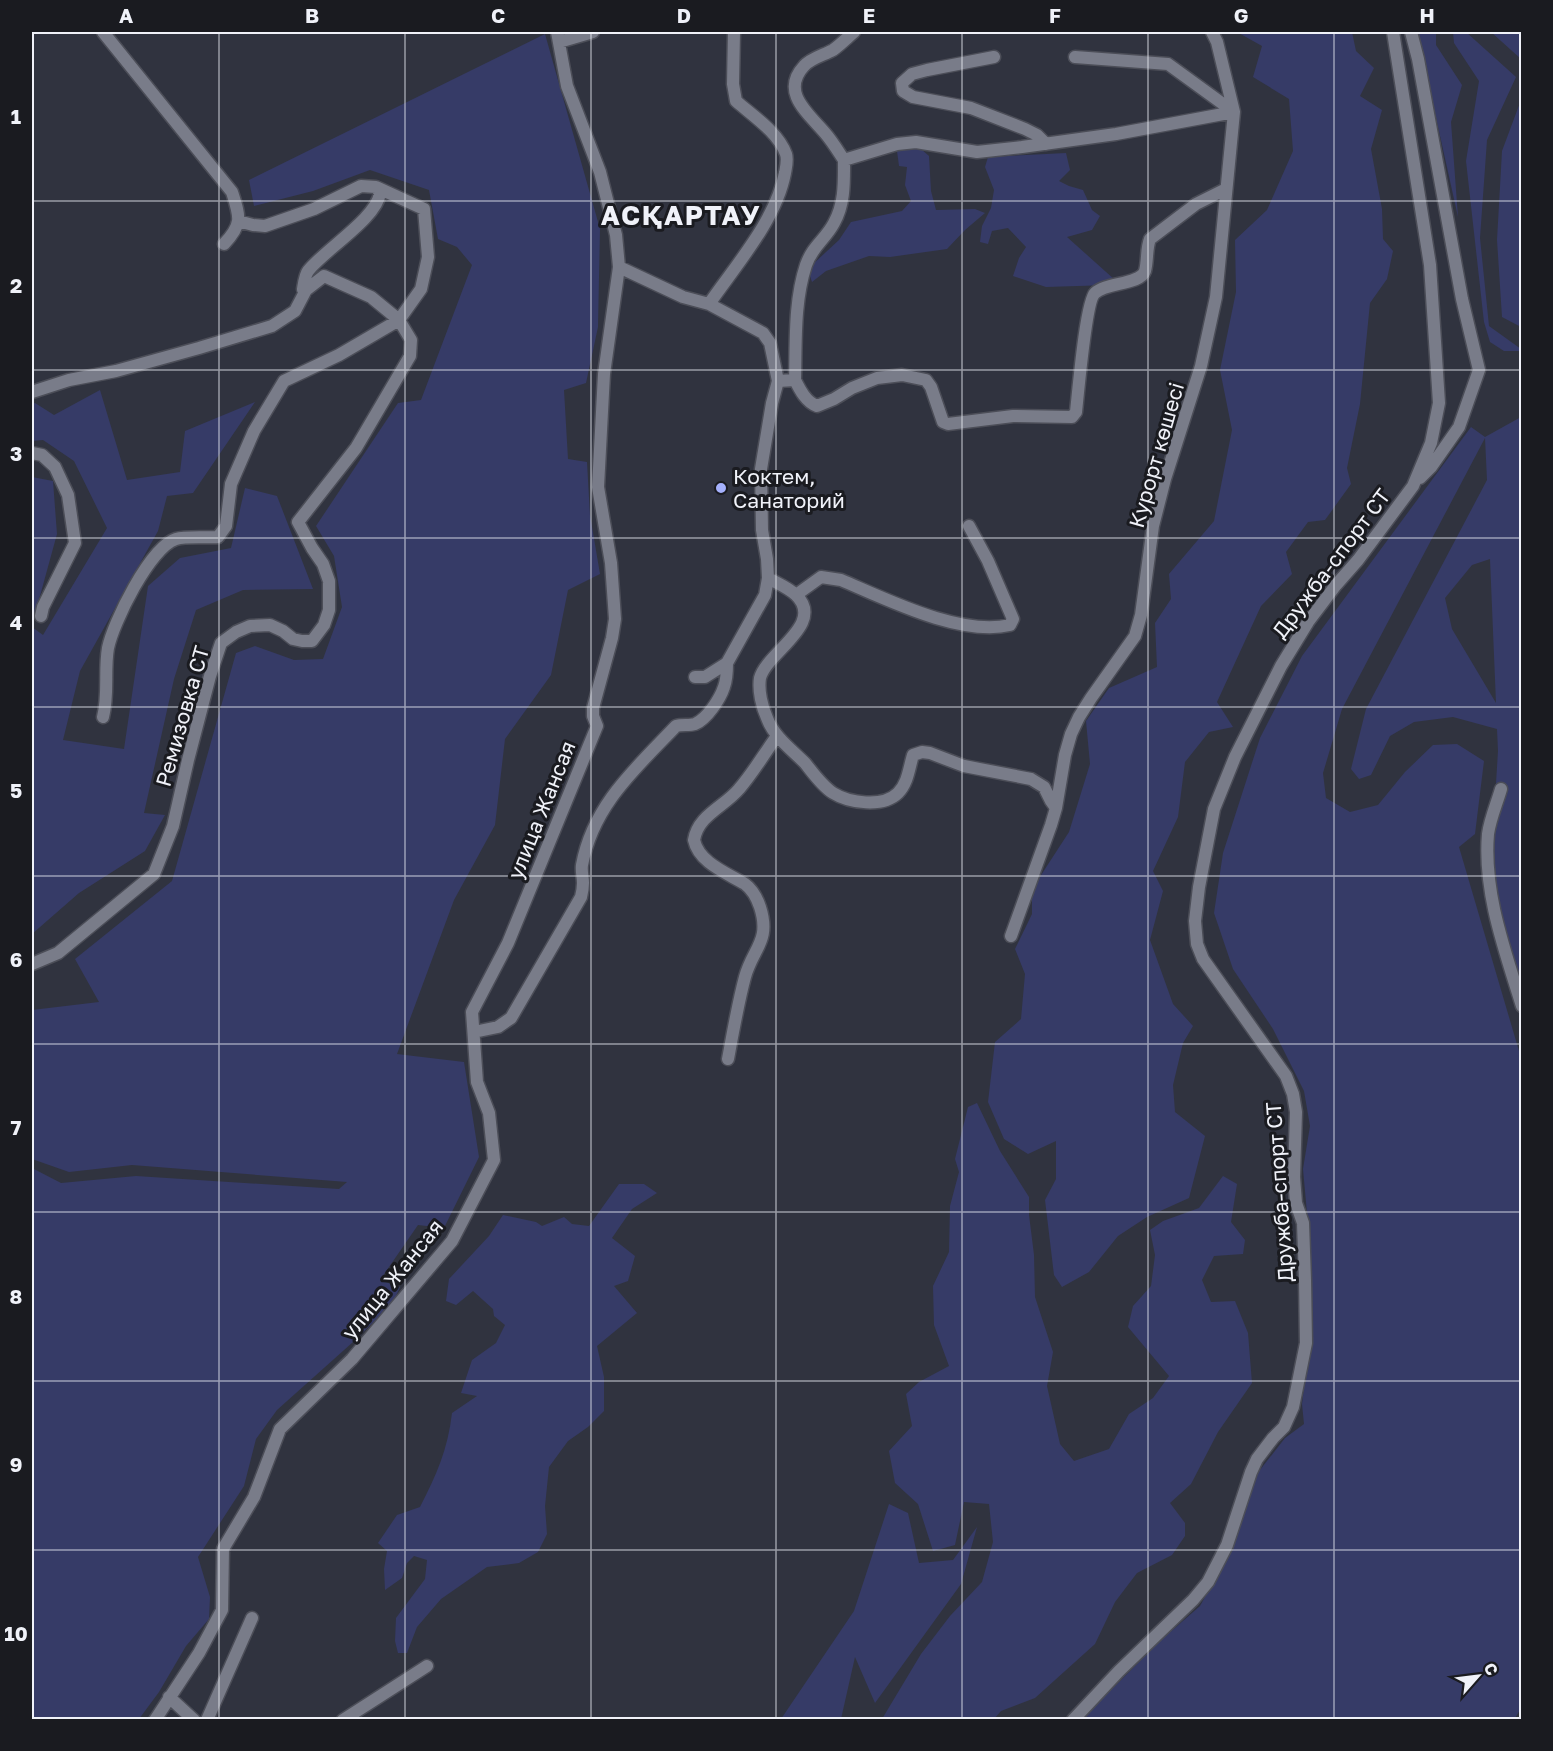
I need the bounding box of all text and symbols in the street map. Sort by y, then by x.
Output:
text: A [119,3,133,27]
text: B [305,3,319,27]
text: C [491,3,505,27]
text: D [677,3,691,27]
text: E [863,3,875,27]
text: F [1049,3,1061,27]
text: G [1234,3,1248,27]
text: H [1419,3,1435,27]
text: 1 [11,104,21,128]
district label: АСҚАРТАУ [601,199,761,231]
text: 2 [10,273,22,297]
street label: Курорт көшесі [1123,379,1189,531]
text: 3 [10,441,22,465]
place label: Коктем, Санаторий [733,463,845,513]
marker: Коктем, Санаторий [714,481,728,495]
street label: Дружба-спорт СТ [1266,483,1396,643]
text: 4 [10,610,22,634]
street label: Ремизовка СТ [150,643,214,789]
street label: улица Жансая [501,737,581,883]
text: 5 [10,778,22,802]
text: 6 [10,947,22,971]
street label: Дружба-спорт СТ [1260,1101,1298,1283]
text: 7 [11,1115,22,1139]
street label: улица Жансая [336,1214,448,1344]
text: 8 [10,1284,22,1308]
text: 9 [10,1452,22,1476]
text: 10 [4,1621,28,1645]
north arrow [1448,1646,1508,1706]
text: С [1480,1659,1503,1679]

